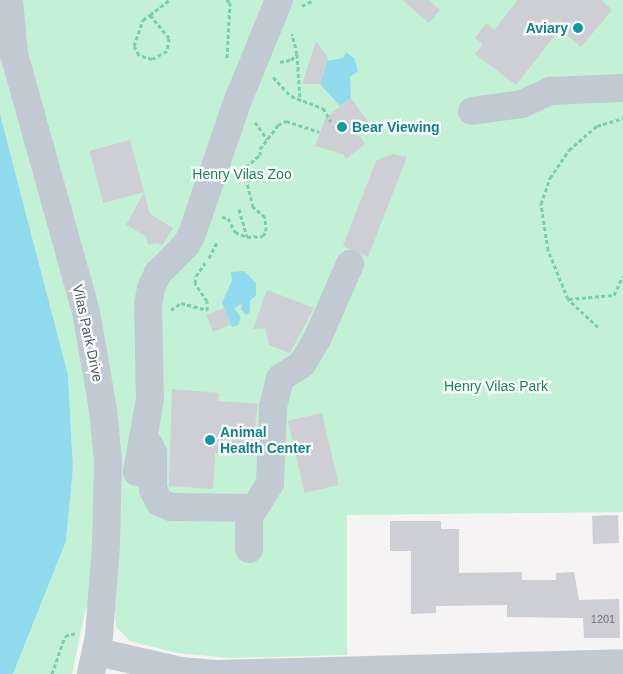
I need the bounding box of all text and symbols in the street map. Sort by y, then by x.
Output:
place label: Aviary [526,20,568,36]
marker: Aviary [572,22,584,34]
place label: Bear Viewing [352,119,440,135]
marker: Bear Viewing [336,121,348,133]
park label: Henry Vilas Zoo [192,166,292,182]
street label: Vilas Park Drive [69,283,107,383]
park label: Henry Vilas Park [444,378,548,394]
place label: Animal Health Center [220,424,311,457]
marker: Animal Health Center [204,434,216,446]
house number: 1201 [591,612,615,626]

